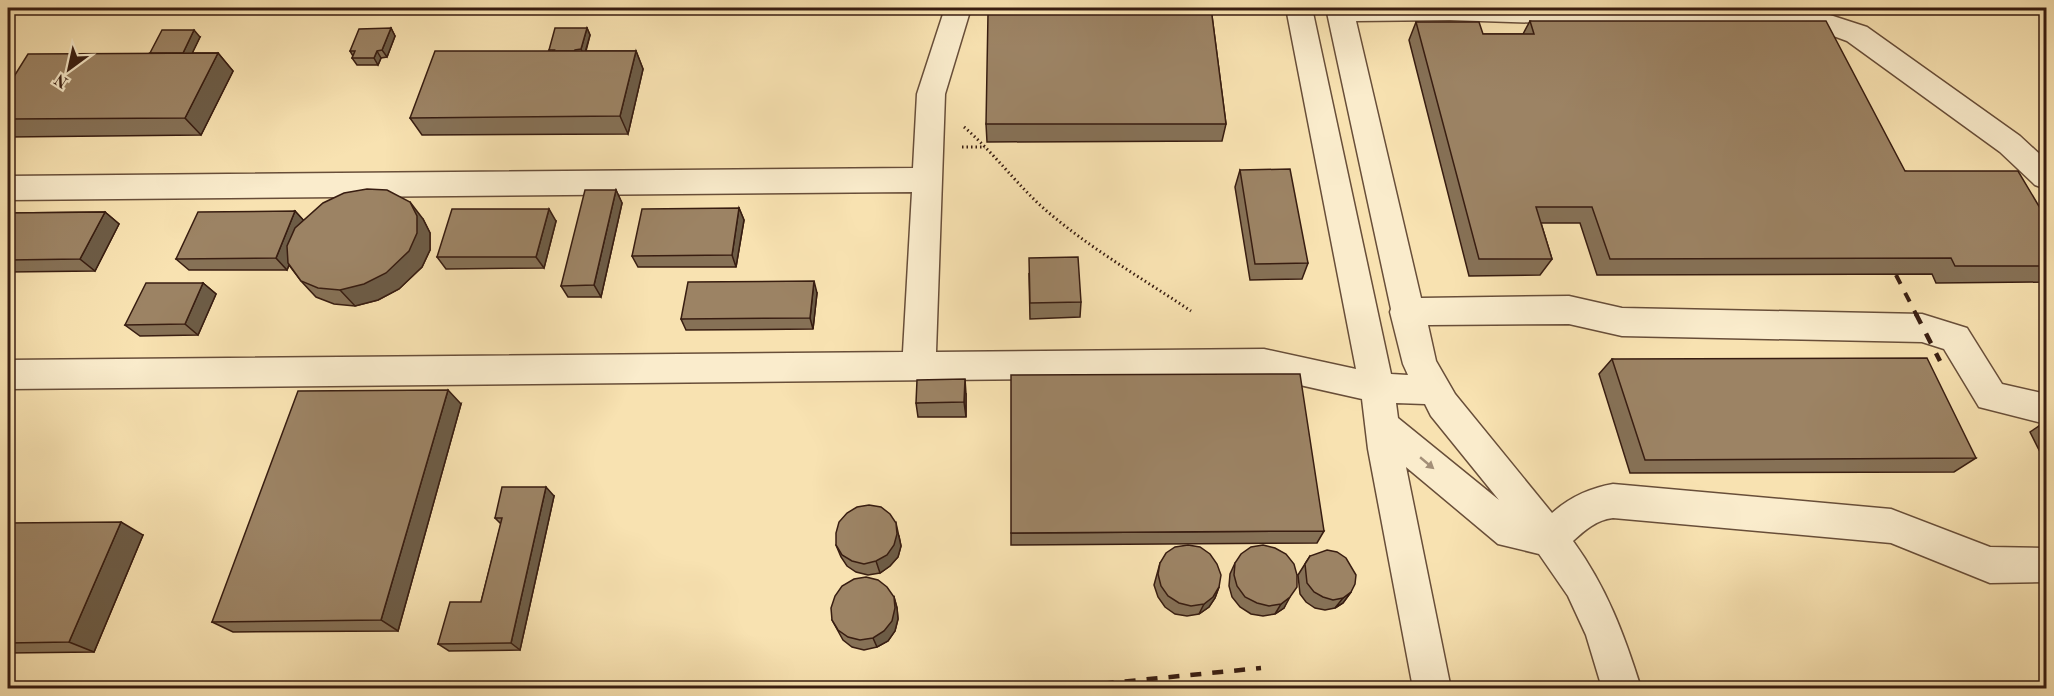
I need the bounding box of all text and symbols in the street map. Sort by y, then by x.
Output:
north arrow [39,39,99,99]
text: N [52,69,71,90]
one-way arrow [1419,456,1434,469]

